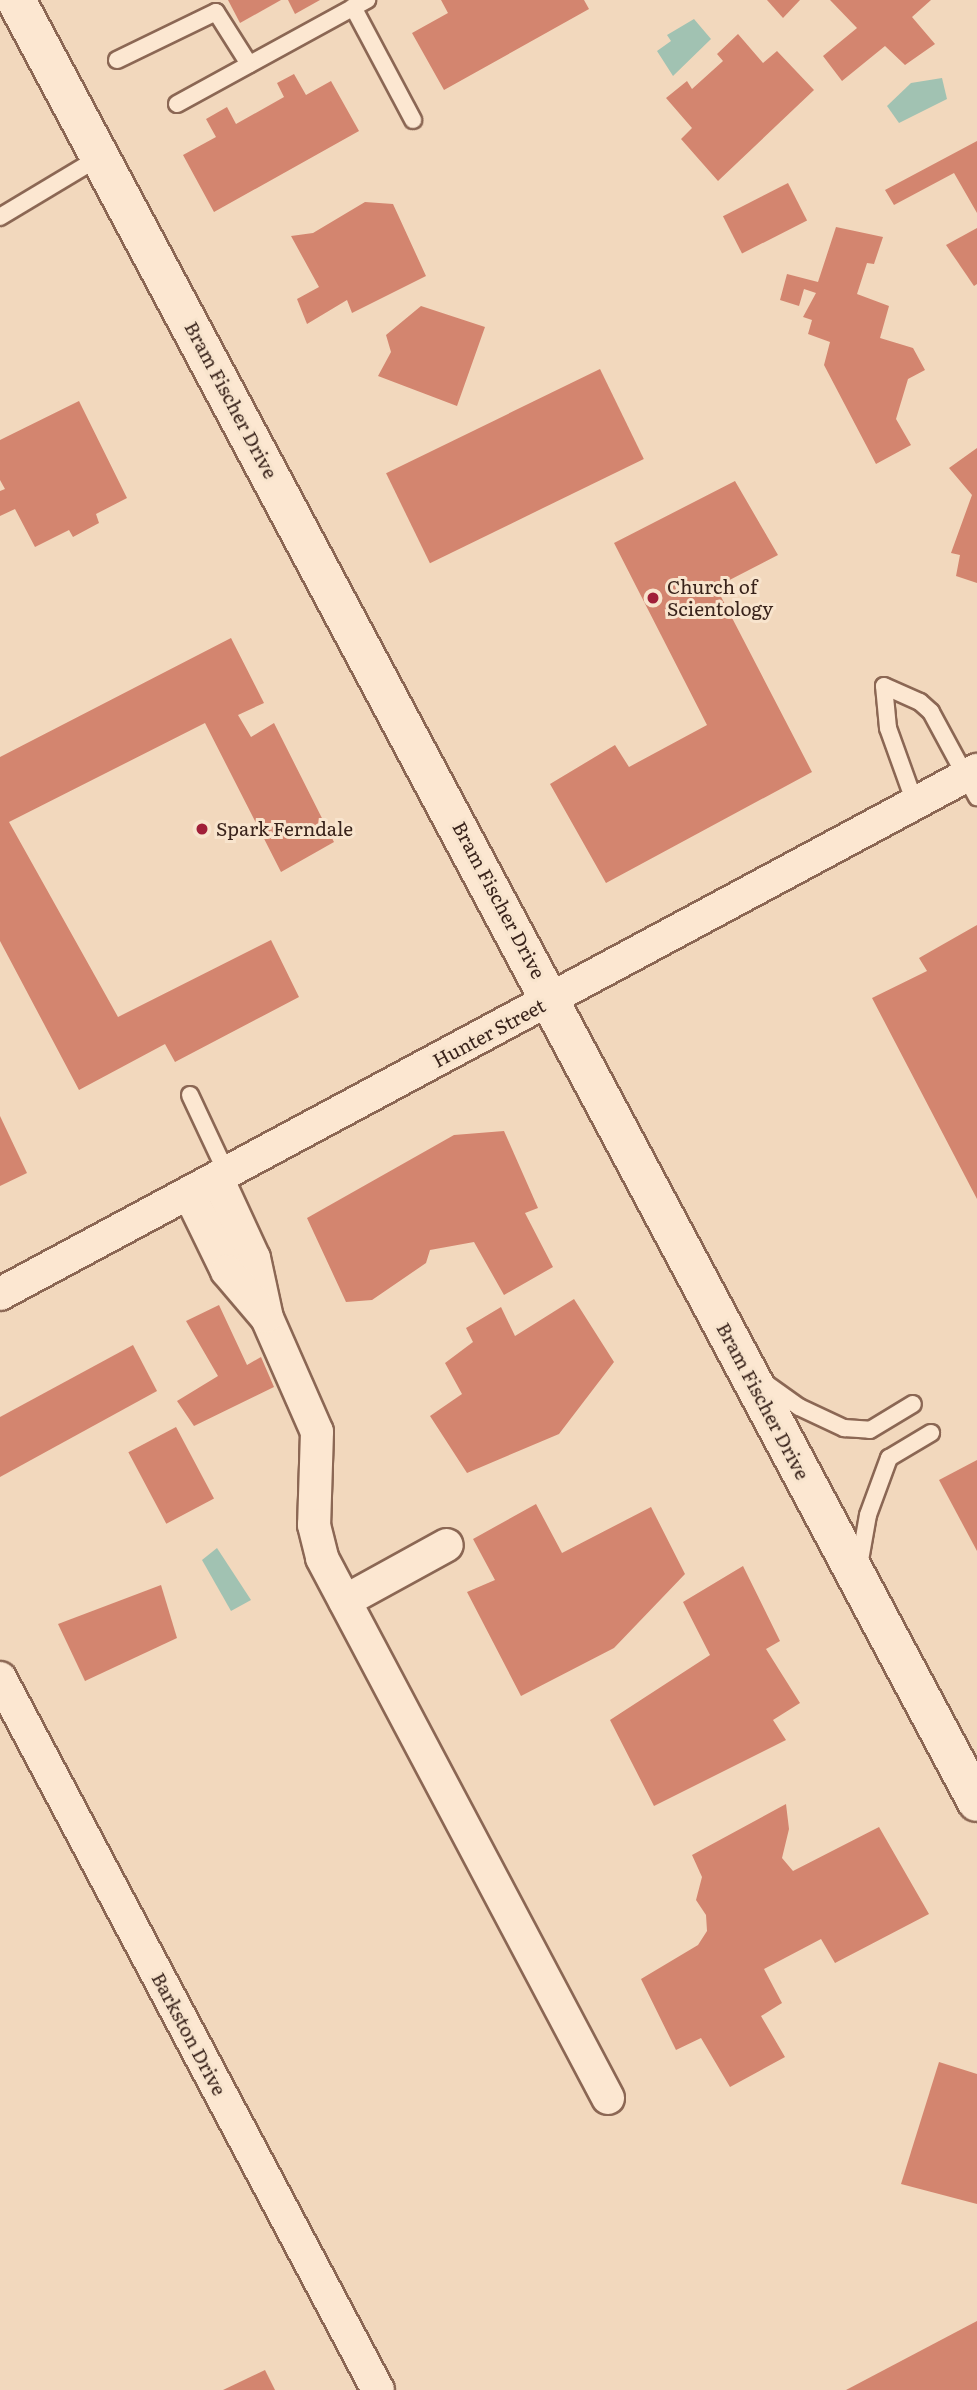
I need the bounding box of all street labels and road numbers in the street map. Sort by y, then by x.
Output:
street label: Bram Fischer Drive [180,318,282,482]
street label: Bram Fischer Drive [448,818,550,982]
street label: Hunter Street [429,994,549,1072]
street label: Bram Fischer Drive [712,1319,814,1483]
street label: Barkston Drive [147,1969,231,2099]

